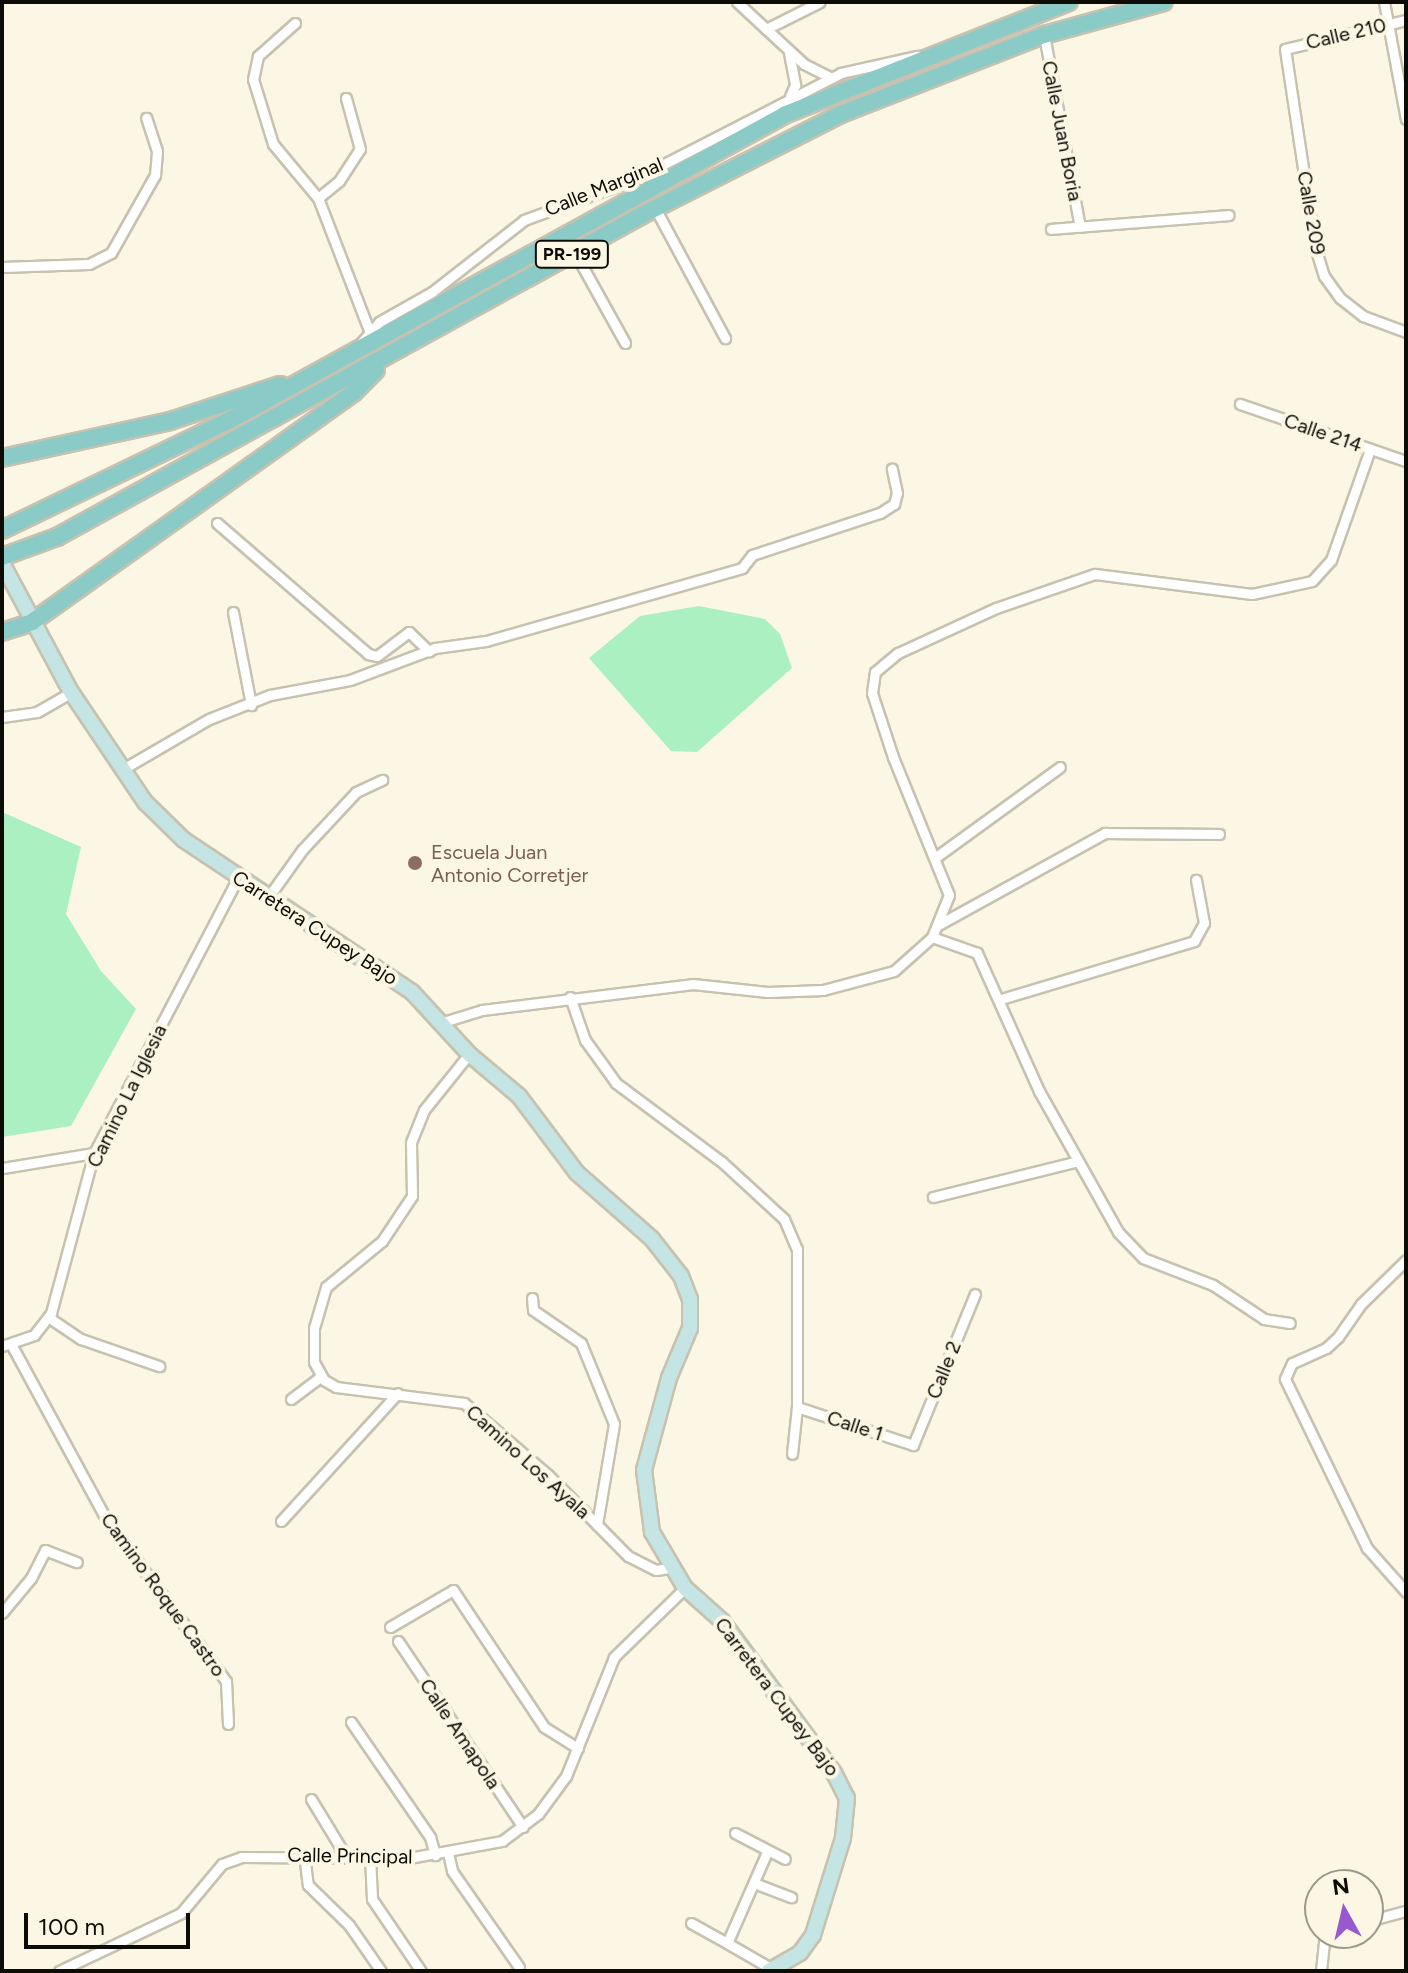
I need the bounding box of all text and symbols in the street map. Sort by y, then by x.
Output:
street label: Calle 210 [1304,13,1388,55]
street label: Calle Juan Boria [1037,59,1087,203]
street label: Calle Marginal [541,152,667,222]
street label: Calle 209 [1292,169,1330,257]
road number: PR-199 [534,240,610,268]
street label: Calle 214 [1281,408,1365,458]
place label: Escuela Juan Antonio Corretjer [431,840,588,887]
marker: Escuela Juan Antonio Corretjer [406,854,424,872]
street label: Carretera Cupey Bajo [228,866,402,990]
street label: Camino La Iglesia [82,1021,172,1171]
street label: Calle 2 [922,1337,966,1403]
street label: Camino Los Ayala [461,1400,595,1524]
street label: Calle 1 [824,1406,886,1446]
street label: Camino Roque Castro [96,1508,230,1682]
street label: Carretera Cupey Bajo [710,1613,844,1781]
street label: Calle Amapola [414,1674,506,1794]
street label: Calle Principal [287,1843,413,1869]
north arrow [1304,1869,1384,1949]
text: N [1331,1872,1351,1901]
scale bar [28,1897,194,1947]
text: 100 m [38,1912,105,1941]

